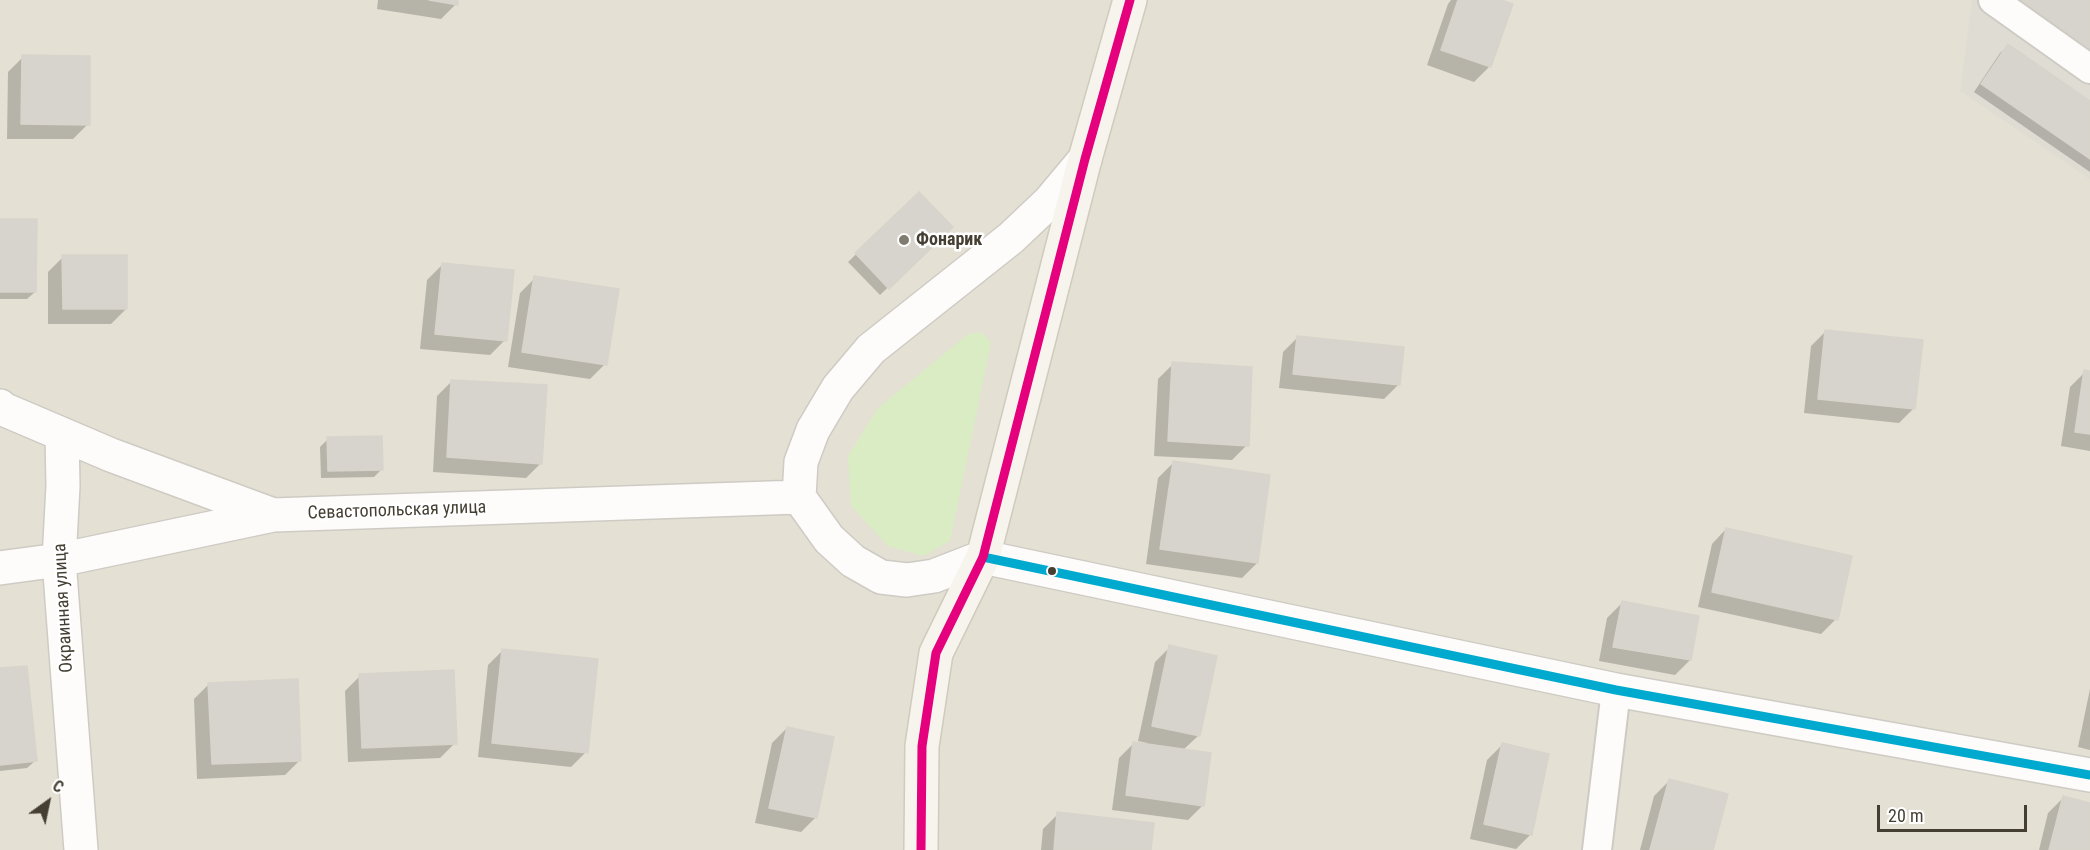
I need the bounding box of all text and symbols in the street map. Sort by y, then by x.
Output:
place label: Фонарик [916,229,982,251]
marker: Фонарик [897,233,911,247]
street label: Севастопольская улица [307,497,487,525]
street label: Окраинная улица [50,543,78,673]
unlabelled marker [1046,565,1058,577]
north arrow [18,772,78,832]
text: С [49,776,67,797]
scale bar [1880,793,2030,831]
text: 20 m [1888,805,1923,826]

